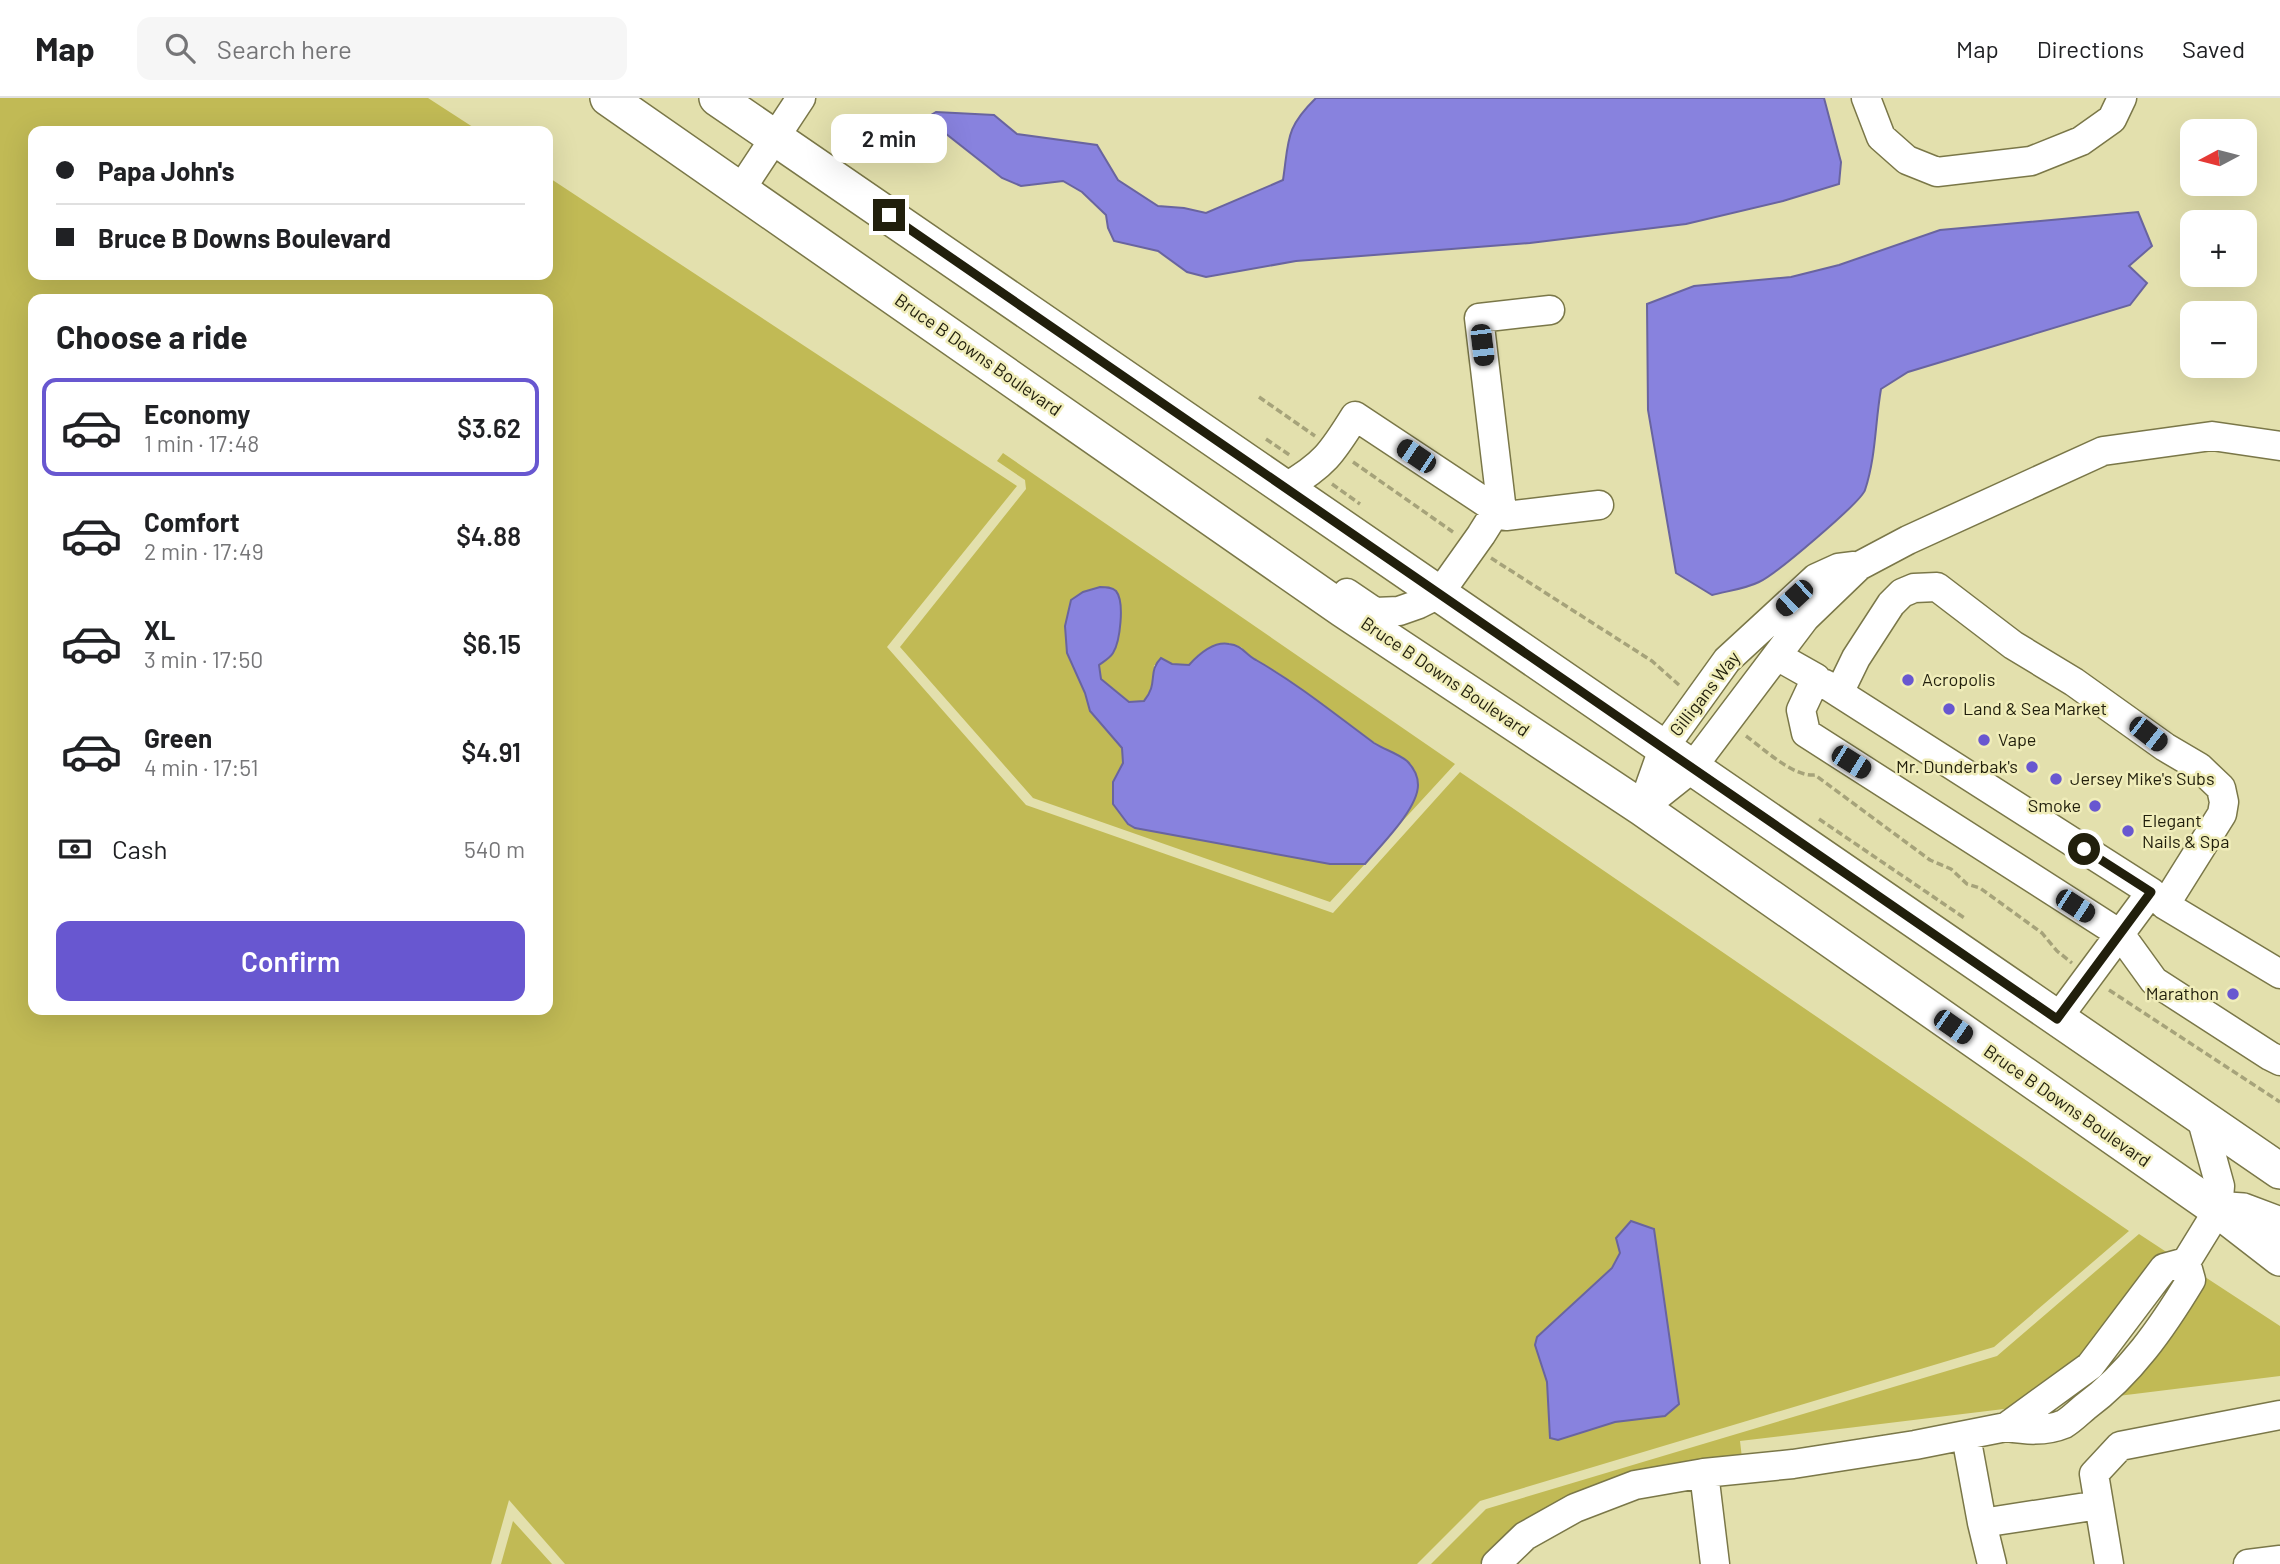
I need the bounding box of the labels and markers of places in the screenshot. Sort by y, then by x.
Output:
place label: Acropolis [1922,668,1995,690]
marker: Acropolis [1900,672,1916,688]
place label: Land & Sea Market [1963,697,2107,719]
marker: Land & Sea Market [1941,701,1957,717]
place label: Vape [1998,728,2036,750]
marker: Vape [1976,732,1992,748]
place label: Mr. Dunderbak's [1896,755,2018,777]
marker: Mr. Dunderbak's [2024,759,2040,775]
place label: Jersey Mike's Subs [2070,767,2215,789]
marker: Jersey Mike's Subs [2048,771,2064,787]
place label: Smoke [2028,794,2081,816]
marker: Smoke [2087,798,2103,814]
place label: Elegant Nails & Spa [2142,809,2229,852]
marker: Elegant Nails & Spa [2120,823,2136,839]
place label: Marathon [2146,982,2219,1004]
marker: Marathon [2225,986,2241,1002]

